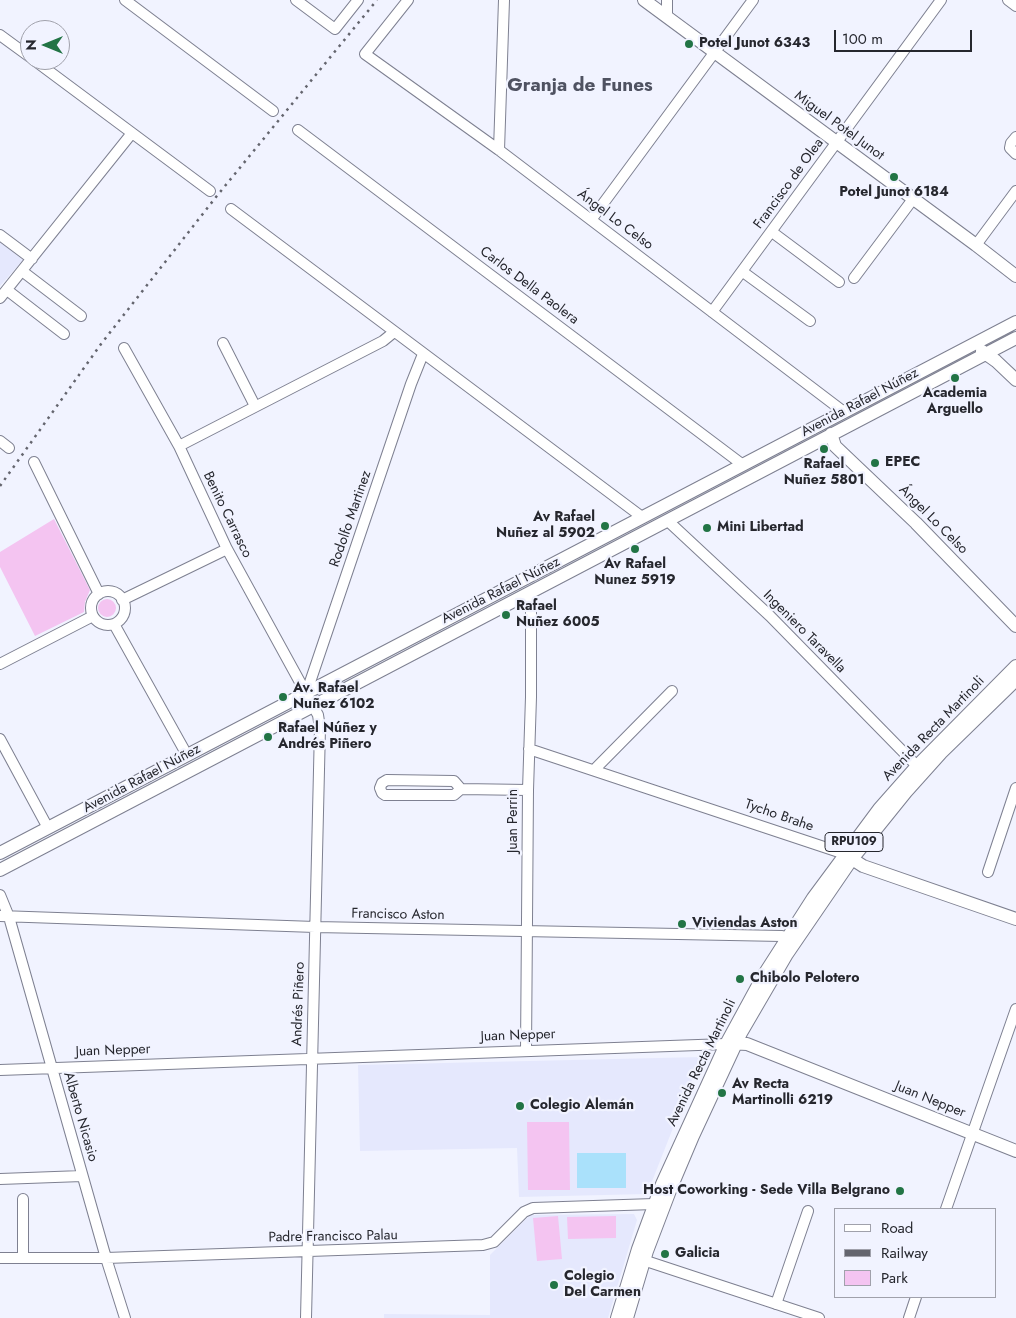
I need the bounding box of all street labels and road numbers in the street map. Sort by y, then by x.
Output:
street label: Miguel Potel Junot [791,88,887,164]
street label: Francisco de Olea [751,135,827,233]
street label: Ángel Lo Celso [574,186,656,254]
street label: Carlos Della Paolera [476,243,582,329]
street label: Avenida Rafael Núñez [798,365,922,441]
street label: Benito Carrasco [199,469,255,561]
street label: Rodolfo Martinez [327,469,375,569]
street label: Ángel Lo Celso [895,482,971,558]
street label: Avenida Rafael Núñez [439,554,563,628]
street label: Ingeniero Taravella [759,587,849,677]
street label: Avenida Recta Martinoli [880,673,988,785]
street label: Avenida Rafael Núñez [80,741,204,817]
street label: Juan Perrin [506,789,522,853]
street label: Tycho Brahe [742,796,816,836]
road number: RPU109 [825,832,883,852]
street label: Francisco Aston [351,906,445,924]
street label: Andrés Piñero [289,962,309,1046]
street label: Avenida Recta Martinoli [664,997,740,1129]
street label: Juan Nepper [480,1026,556,1046]
street label: Juan Nepper [75,1041,151,1061]
street label: Alberto Nicasio [59,1070,101,1164]
street label: Juan Nepper [892,1078,968,1122]
street label: Padre Francisco Palau [268,1227,398,1247]

